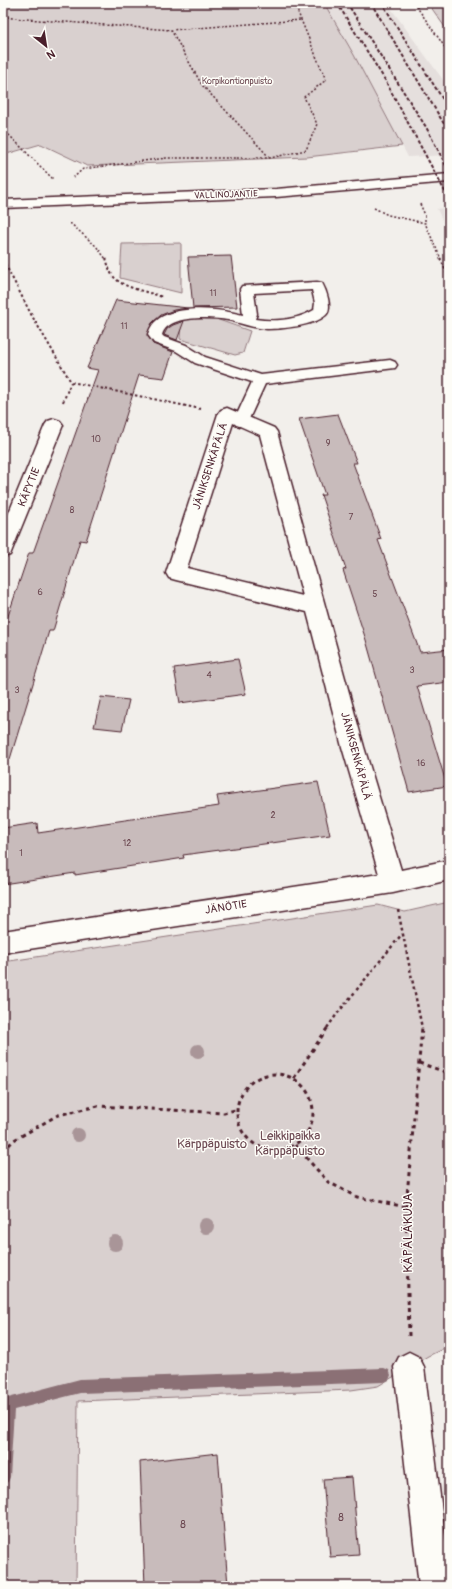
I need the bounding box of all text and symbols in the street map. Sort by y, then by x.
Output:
north arrow [26,26,66,66]
text: N [44,47,57,62]
park label: Korpikontionpuisto [202,76,273,87]
street label: VALLINOJANTIE [194,188,258,202]
house number: 11 [209,288,217,299]
house number: 11 [120,321,128,332]
street label: JÄNIKSENKÄPÄLÄ [190,421,230,511]
house number: 10 [91,434,101,445]
house number: 9 [326,438,331,449]
street label: KÄPYTIE [15,465,43,509]
house number: 8 [70,505,75,516]
house number: 7 [349,512,354,523]
house number: 6 [37,587,43,598]
house number: 5 [373,589,378,600]
house number: 3 [409,665,415,676]
house number: 4 [206,670,212,681]
house number: 3 [14,685,20,696]
street label: JÄNIKSENKÄPÄLÄ [338,710,374,802]
house number: 16 [417,758,425,769]
house number: 2 [270,810,276,821]
house number: 12 [123,838,131,849]
house number: 1 [19,848,23,859]
street label: JÄNÖTIE [204,897,248,917]
park label: Leikkipaikka Kärppäpuisto [255,1128,325,1159]
park label: Kärppäpuisto [177,1136,247,1152]
street label: KÄPÄLÄKUJA [400,1193,416,1273]
house number: 8 [338,1511,344,1524]
house number: 8 [180,1518,186,1531]

